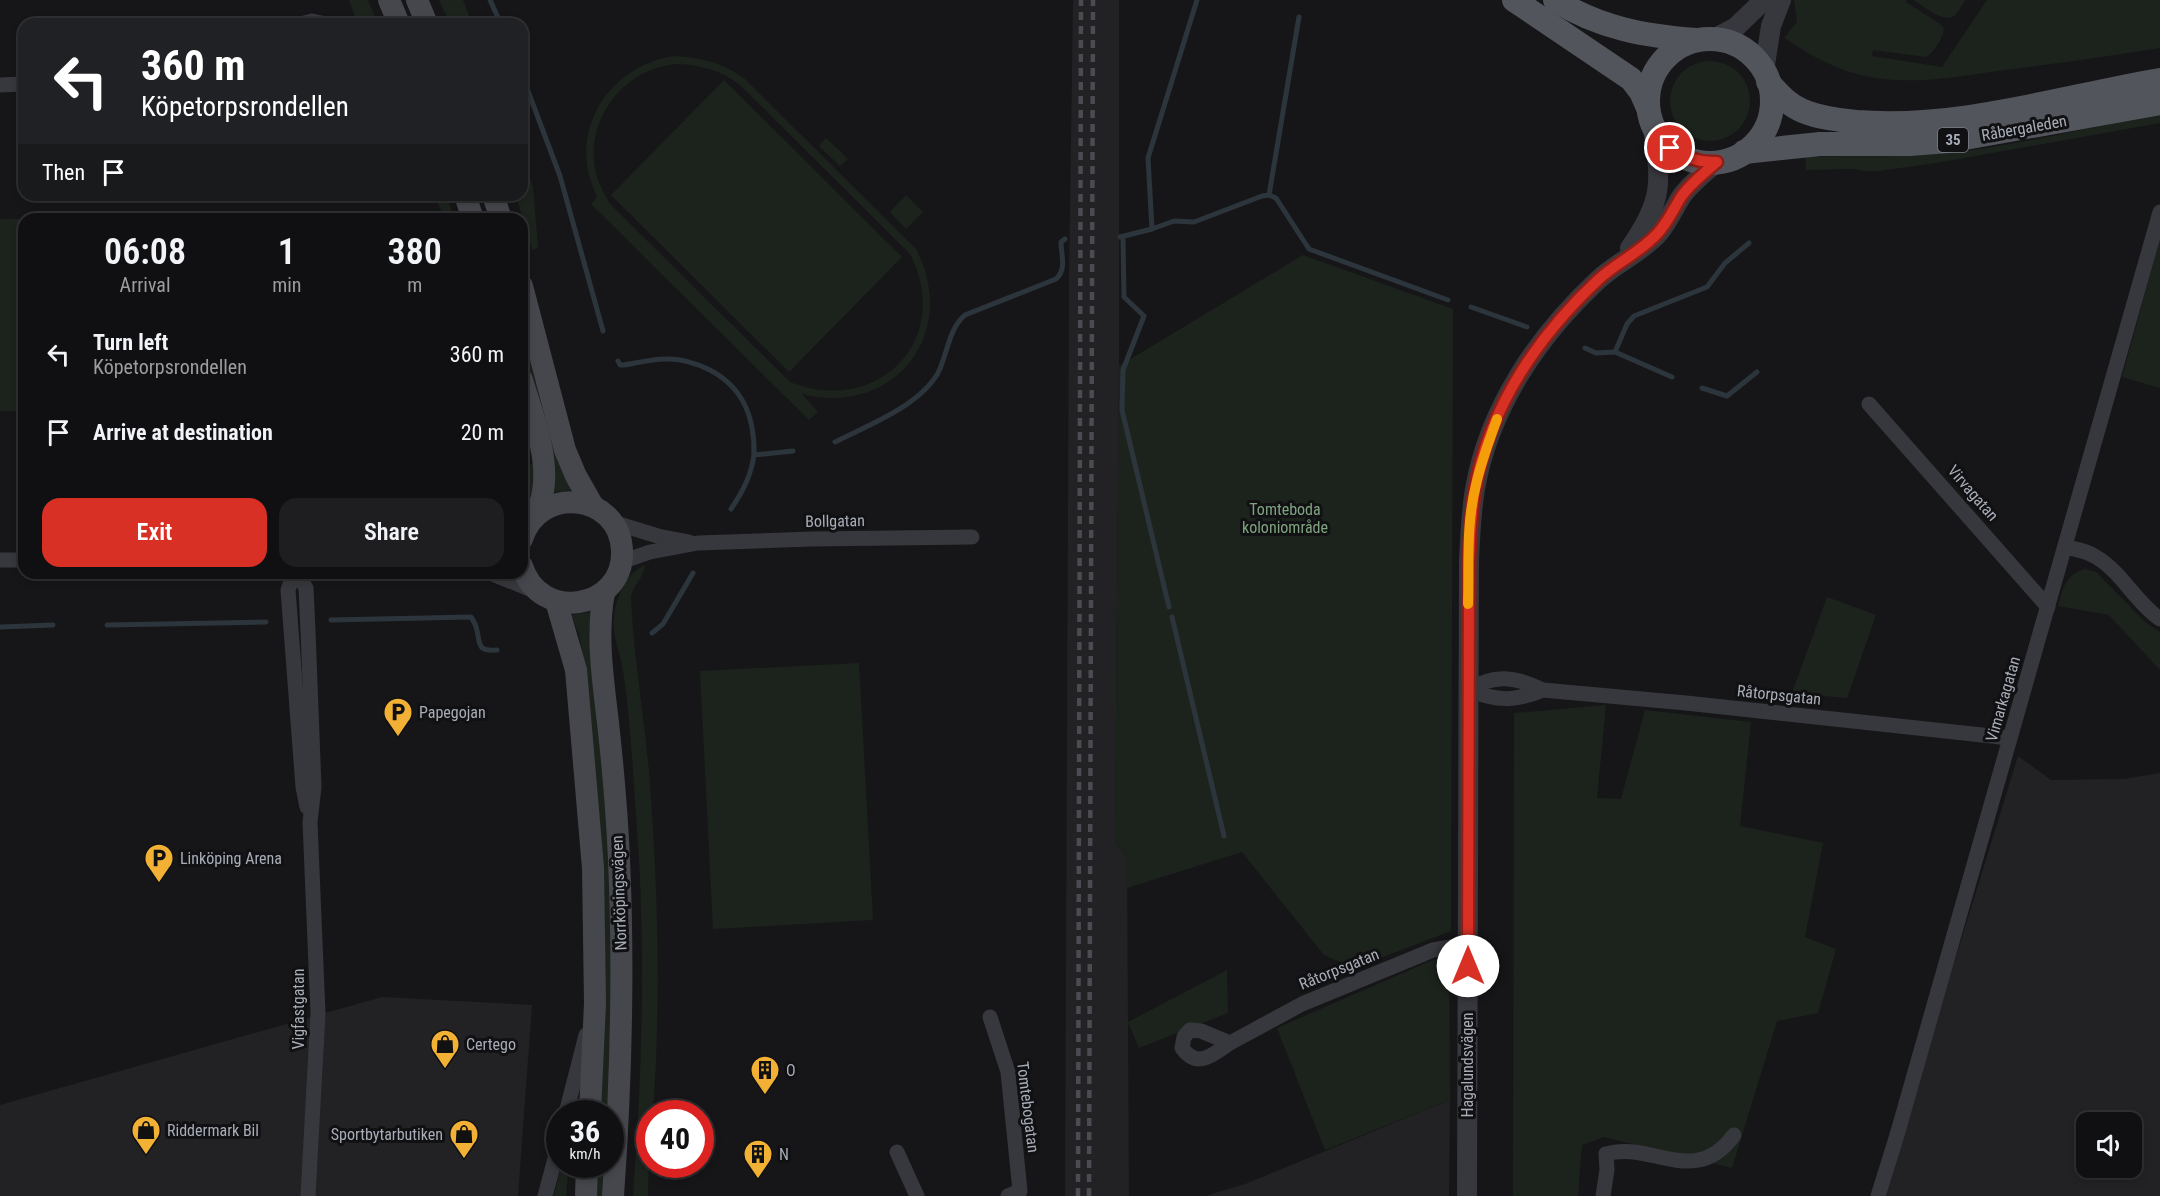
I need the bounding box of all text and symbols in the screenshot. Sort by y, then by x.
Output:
text: 360 m [141,41,246,90]
icon: left [42,42,120,120]
text: Köpetorpsrondellen [141,91,349,123]
street label: Råbergaleden [1980,111,2068,145]
pin [1644,122,1695,173]
road number: 35 [1938,128,1968,152]
icon: arrive [1653,131,1686,164]
icon: arrive [97,156,130,189]
text: Then [42,160,85,185]
text: 06:08 [104,231,186,273]
text: 1 [278,231,296,273]
text: 380 [388,231,442,273]
text: Arrival [120,273,171,297]
text: min [272,273,301,297]
text: m [407,273,422,297]
text: Turn left [93,330,168,355]
icon: left [42,338,75,371]
text: 360 m [450,342,504,367]
text: Köpetorpsrondellen [93,355,247,379]
icon: arrive [42,416,75,449]
text: Arrive at destination [93,420,273,445]
text: 20 m [461,420,504,445]
street label: Virvagatan [1944,461,2002,525]
button: Exit [42,498,267,567]
button: Share [279,498,504,567]
park label: Tomteboda koloniområde [1242,500,1328,537]
street label: Bollgatan [805,511,865,531]
street label: Vimarkagatan [1982,654,2024,744]
street label: Råtorpsgatan [1736,681,1822,709]
parking icon: Papegojan [382,696,414,738]
place label: Papegojan [419,703,486,722]
street label: Norrköpingsvägen [607,835,631,951]
parking icon: Linköping Arena [143,842,175,884]
place label: Linköping Arena [180,849,282,868]
position arrow [1436,934,1500,998]
street label: Råtorpsgatan [1296,944,1382,994]
street label: Vigfastgatan [289,969,308,1050]
street label: Hagalundsvägen [1458,1012,1477,1118]
shop icon: Certego [429,1028,461,1070]
place label: Certego [466,1035,516,1054]
building icon: O [749,1054,781,1096]
street label: Tomtebogatan [1013,1060,1043,1154]
place label: O [786,1061,796,1080]
speed limit sign: 40 [636,1100,714,1178]
map controls [2076,1112,2142,1178]
button: sound [2076,1112,2142,1178]
shop icon: Riddermark Bil [130,1114,162,1156]
text: 36 [570,1114,600,1149]
shop icon: Sportbytarbutiken [448,1118,480,1160]
place label: Riddermark Bil [167,1121,259,1140]
place label: Sportbytarbutiken [331,1125,443,1144]
building icon: N [742,1138,774,1180]
text: km/h [570,1145,600,1163]
place label: N [779,1145,789,1164]

